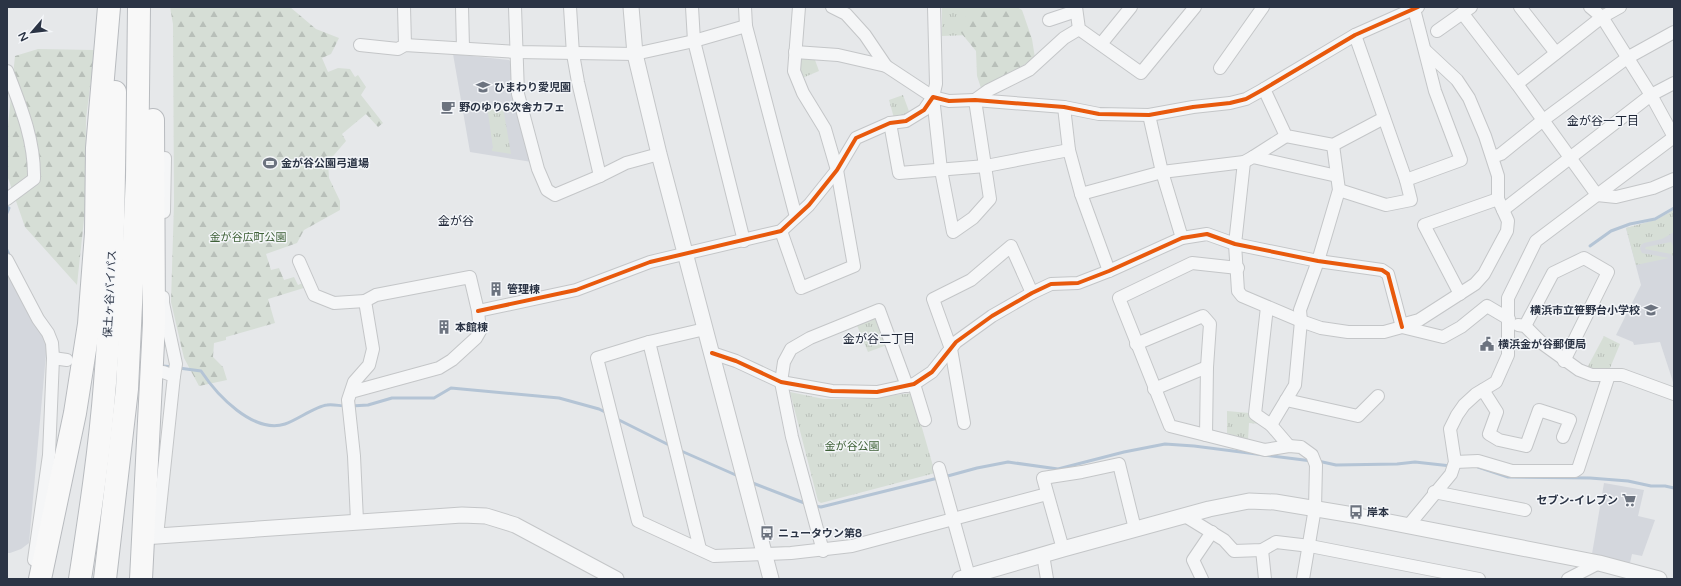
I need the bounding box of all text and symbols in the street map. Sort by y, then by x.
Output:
north arrow [12,12,52,52]
text: N [16,30,31,43]
school or university icon: ひまわり愛児園 [475,79,491,95]
place label: ひまわり愛児園 [494,81,571,94]
cafe icon: 野のゆり6次舎カフェ [440,99,456,115]
place label: 野のゆり6次舎カフェ [459,101,565,114]
district label: 金が谷一丁目 [1567,114,1639,128]
sports icon: 金が谷公園弓道場 [262,155,278,171]
place label: 金が谷公園弓道場 [281,157,369,170]
district label: 金が谷 [438,214,474,228]
park label: 金が谷広町公園 [210,231,287,244]
street label: 保土ヶ谷バイパス [101,250,119,338]
building icon: 管理棟 [488,281,504,297]
place label: 管理棟 [507,283,540,296]
school or university icon: 横浜市立笹野台小学校 [1643,302,1659,318]
place label: 横浜市立笹野台小学校 [1530,304,1640,317]
building icon: 本館棟 [436,319,452,335]
place label: 本館棟 [455,321,488,334]
district label: 金が谷二丁目 [843,332,915,346]
public building icon: 横浜金が谷郵便局 [1479,336,1495,352]
place label: 横浜金が谷郵便局 [1498,338,1586,351]
park label: 金が谷公園 [825,440,880,453]
supermarket icon: セブン-イレブン [1621,492,1637,508]
place label: セブン-イレブン [1537,494,1618,507]
bus stop icon: 岸本 [1348,504,1364,520]
place label: 岸本 [1367,506,1389,519]
bus stop icon: ニュータウン第8 [759,525,775,541]
place label: ニュータウン第8 [778,527,862,540]

